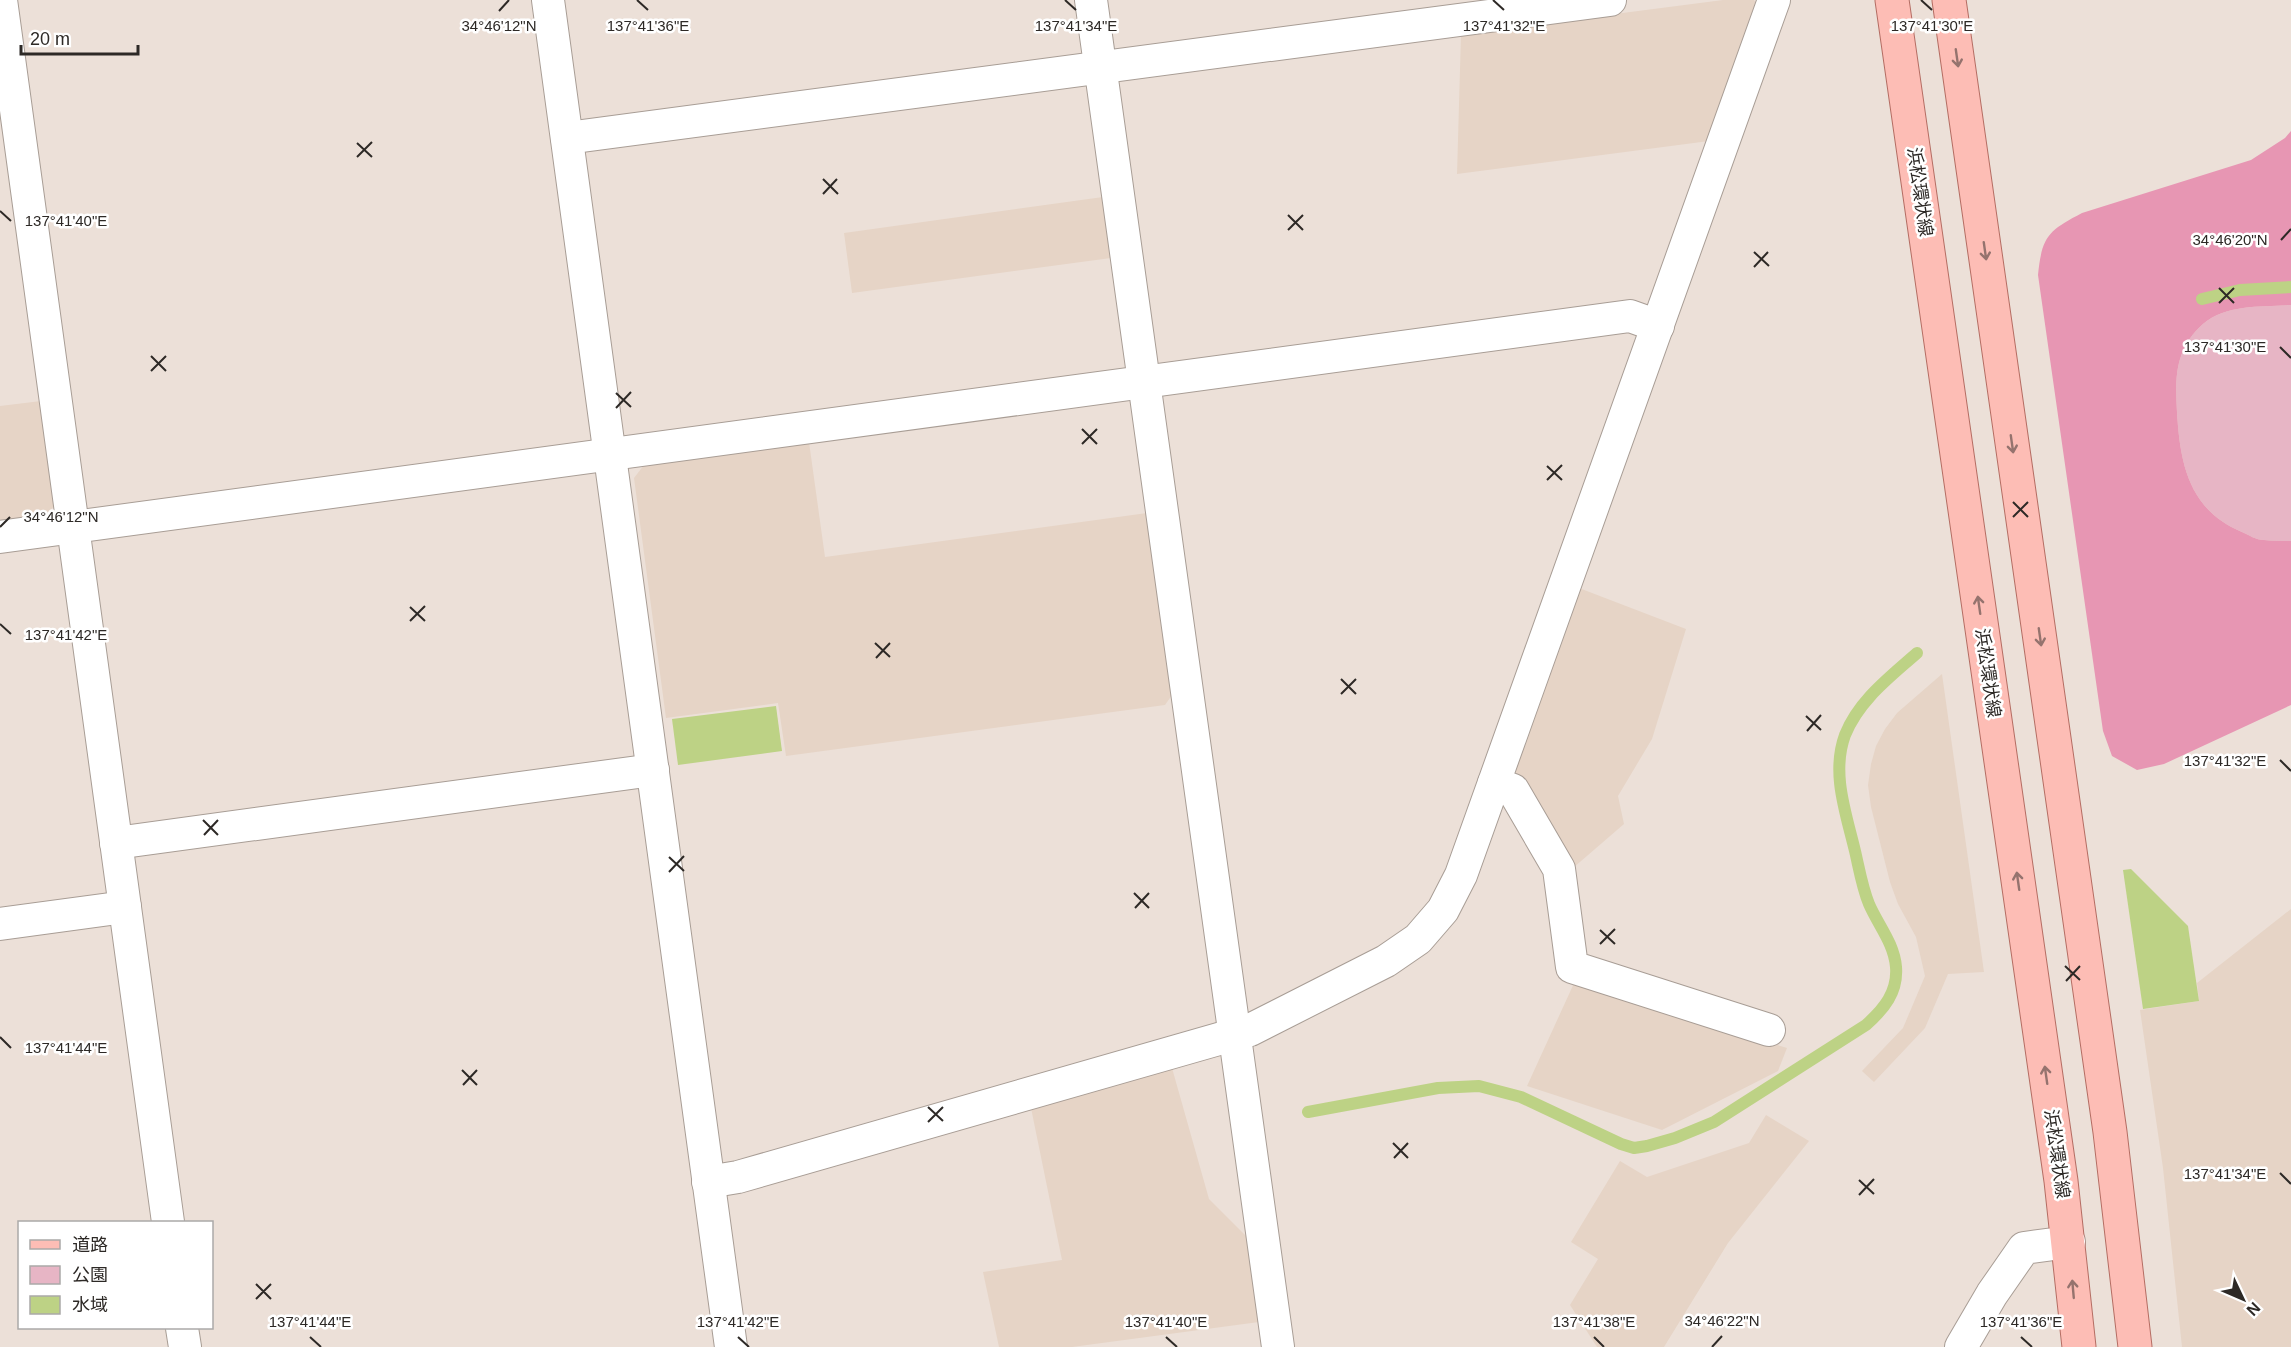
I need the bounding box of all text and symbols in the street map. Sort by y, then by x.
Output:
text: 34°46'12"N [461,17,537,34]
text: 137°41'36"E [607,17,689,34]
text: 137°41'34"E [1035,17,1117,34]
text: 137°41'32"E [1463,17,1545,34]
text: 137°41'30"E [1891,17,1973,34]
scale bar [21,18,138,56]
text: 20 m [30,29,70,49]
one-way arrow [1952,48,1963,67]
street label: 浜松環状線 [1904,146,1936,238]
text: 137°41'40"E [25,212,107,229]
text: 34°46'20"N [2192,231,2268,248]
one-way arrow [1979,241,1990,260]
text: 137°41'30"E [2184,338,2266,355]
one-way arrow [2007,434,2018,453]
text: 34°46'12"N [23,508,99,525]
one-way arrow [1973,596,1984,616]
text: 137°41'42"E [25,626,107,643]
street label: 浜松環状線 [1972,627,2004,719]
one-way arrow [2034,627,2045,646]
text: 137°41'32"E [2184,752,2266,769]
one-way arrow [2013,872,2024,892]
text: 137°41'44"E [25,1039,107,1056]
one-way arrow [2040,1065,2051,1085]
street label: 浜松環状線 [2041,1108,2073,1200]
text: 137°41'34"E [2184,1165,2266,1182]
legend [18,1221,213,1329]
text: 道路 [72,1235,108,1255]
text: 公園 [72,1265,108,1285]
north arrow [2213,1269,2273,1329]
one-way arrow [2067,1279,2078,1299]
text: 水域 [72,1295,108,1315]
text: N [2243,1299,2264,1319]
text: 34°46'22"N [1684,1312,1760,1329]
text: 137°41'44"E [269,1313,351,1330]
text: 137°41'42"E [697,1313,779,1330]
text: 137°41'40"E [1125,1313,1207,1330]
text: 137°41'38"E [1553,1313,1635,1330]
text: 137°41'36"E [1980,1313,2062,1330]

